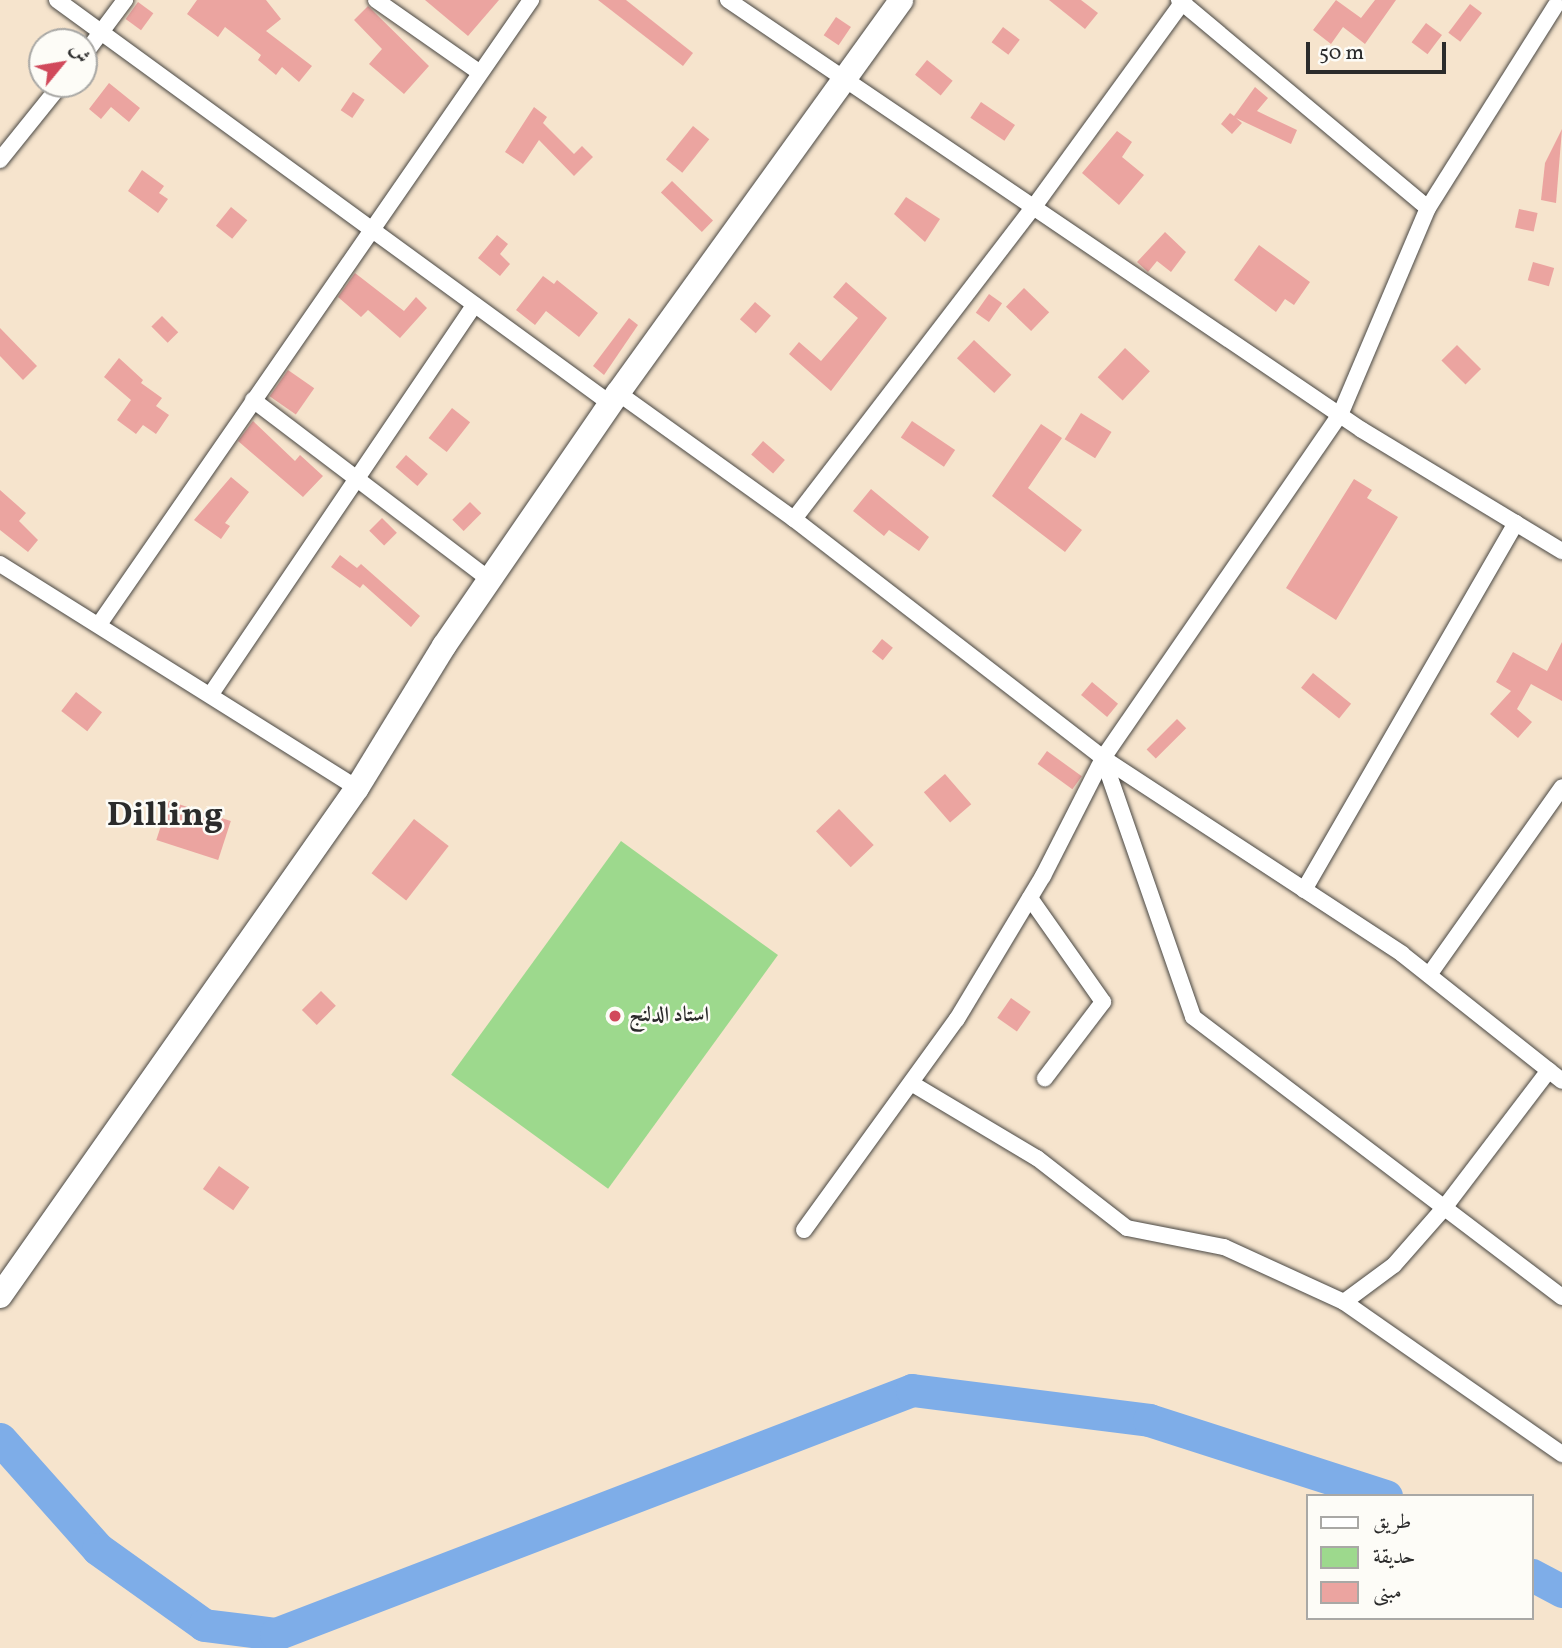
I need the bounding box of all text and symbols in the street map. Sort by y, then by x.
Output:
north arrow [28,28,98,98]
scale bar [1310,28,1450,72]
text: ش [63,39,95,68]
text: 50 m [1319,39,1364,68]
district label: Dilling [107,795,223,837]
place label: استاد الدلنج [629,1003,709,1029]
marker: استاد الدلنج [607,1008,623,1024]
legend [1306,1494,1534,1620]
text: طريق [1373,1508,1411,1537]
text: حديقة [1373,1543,1416,1572]
text: مبنى [1373,1578,1402,1607]

